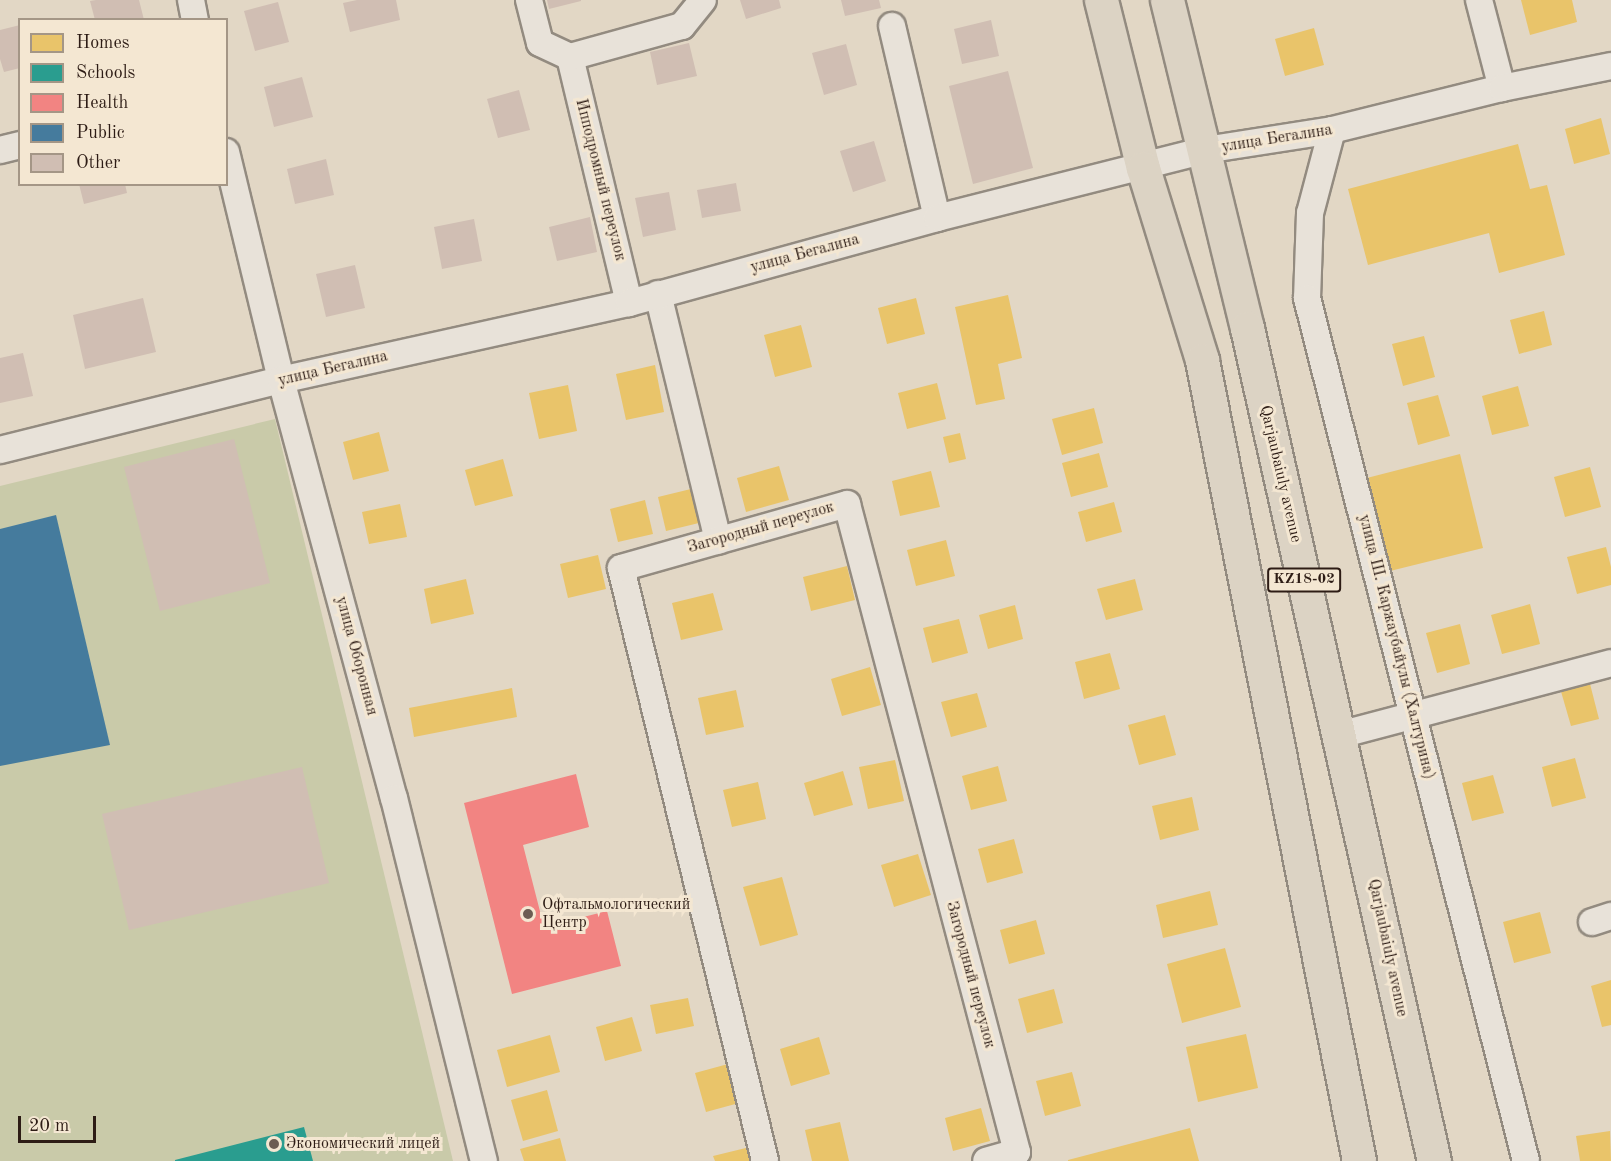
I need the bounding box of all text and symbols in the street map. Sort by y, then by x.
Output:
legend [18,18,228,186]
text: Homes [76,34,130,52]
text: Schools [76,64,135,82]
text: Health [76,94,128,112]
street label: Ипподромный переулок [571,97,629,263]
street label: улица Бегалина [1220,121,1334,157]
text: Public [76,124,125,142]
text: Other [76,154,120,172]
street label: улица Бегалина [749,230,861,278]
street label: улица Бегалина [276,347,390,391]
street label: Qarjaubaiuly avenue [1255,403,1305,545]
street label: Загородный переулок [686,498,836,558]
street label: улица Ш. Каржаубайулы (Халтурина) [1354,513,1438,781]
road number: KZ18-02 [1266,568,1342,592]
street label: улица Оборонная [331,594,381,718]
street label: Qarjaubaiuly avenue [1363,877,1411,1019]
place label: Офтальмологический Центр [542,895,690,933]
street label: Загородный переулок [941,899,999,1051]
marker: Офтальмологический Центр [519,905,537,923]
scale bar [21,1104,99,1142]
text: 20 m [29,1117,69,1135]
place label: Экономический лицей [286,1134,440,1154]
marker: Экономический лицей [267,1137,281,1151]

